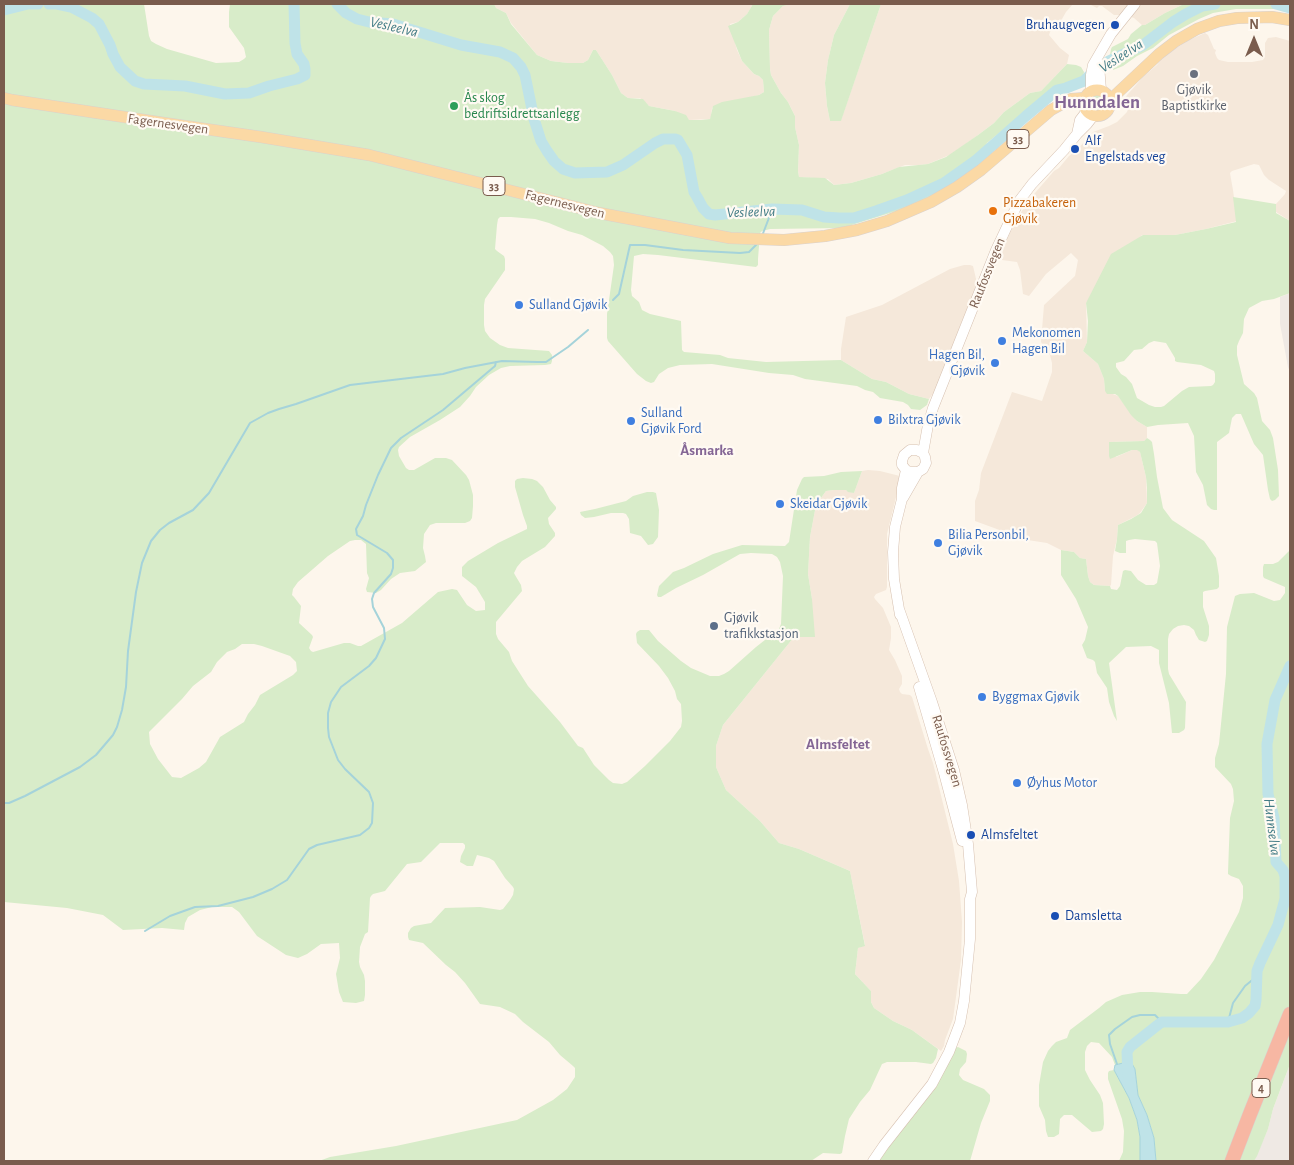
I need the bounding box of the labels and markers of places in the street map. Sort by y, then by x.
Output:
place label: Bruhaugvegen [1026,17,1105,33]
marker: Bruhaugvegen [1109,19,1121,31]
marker: Gjøvik Baptistkirke [1188,68,1200,80]
place label: Gjøvik Baptistkirke [1161,82,1227,114]
place label: Ås skog bedriftsidrettsanlegg [464,90,579,122]
marker: Ås skog bedriftsidrettsanlegg [448,100,460,112]
place label: Alf Engelstads veg [1085,133,1165,166]
marker: Alf Engelstads veg [1069,143,1081,155]
place label: Pizzabakeren Gjøvik [1003,195,1076,228]
marker: Pizzabakeren Gjøvik [987,205,999,217]
place label: Sulland Gjøvik [529,297,607,313]
marker: Sulland Gjøvik [513,299,525,311]
place label: Mekonomen Hagen Bil [1012,325,1081,358]
marker: Mekonomen Hagen Bil [996,335,1008,347]
place label: Hagen Bil, Gjøvik [929,347,985,380]
marker: Hagen Bil, Gjøvik [989,357,1001,369]
place label: Sulland Gjøvik Ford [641,405,702,438]
place label: Bilxtra Gjøvik [888,412,961,428]
marker: Bilxtra Gjøvik [872,414,884,426]
marker: Sulland Gjøvik Ford [625,415,637,427]
place label: Skeidar Gjøvik [790,496,867,512]
marker: Skeidar Gjøvik [774,498,786,510]
place label: Bilia Personbil, Gjøvik [948,527,1029,560]
marker: Bilia Personbil, Gjøvik [932,537,944,549]
place label: Gjøvik trafikkstasjon [724,610,799,642]
marker: Gjøvik trafikkstasjon [708,620,720,632]
place label: Byggmax Gjøvik [992,689,1079,705]
marker: Byggmax Gjøvik [976,691,988,703]
place label: Øyhus Motor [1027,775,1097,791]
marker: Øyhus Motor [1011,777,1023,789]
place label: Almsfeltet [981,827,1038,843]
marker: Almsfeltet [965,829,977,841]
place label: Damsletta [1065,908,1122,924]
marker: Damsletta [1049,910,1061,922]

